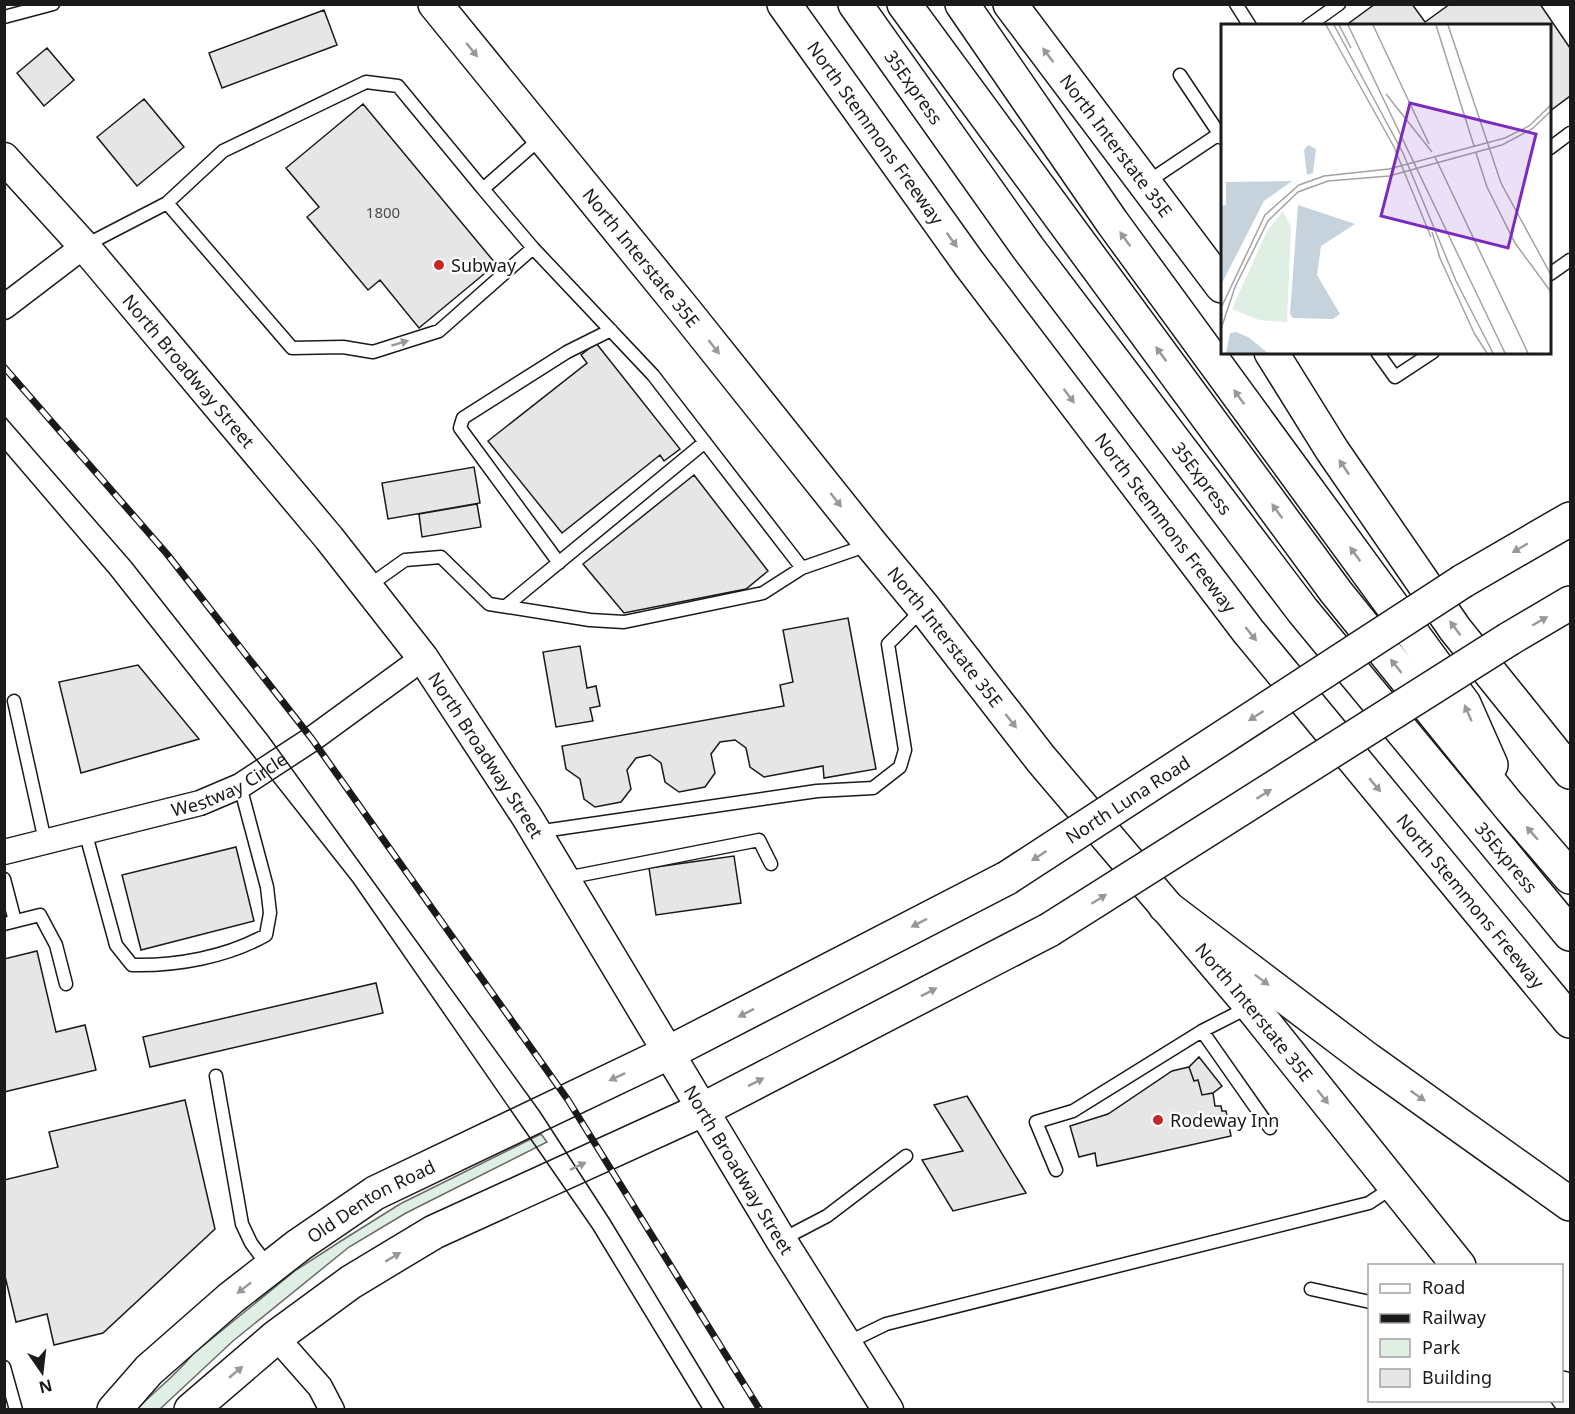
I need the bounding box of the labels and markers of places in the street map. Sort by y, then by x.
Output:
place label: Subway [451,253,517,277]
marker: Subway [432,258,446,272]
place label: Rodeway Inn [1170,1108,1279,1132]
marker: Rodeway Inn [1151,1113,1165,1127]

